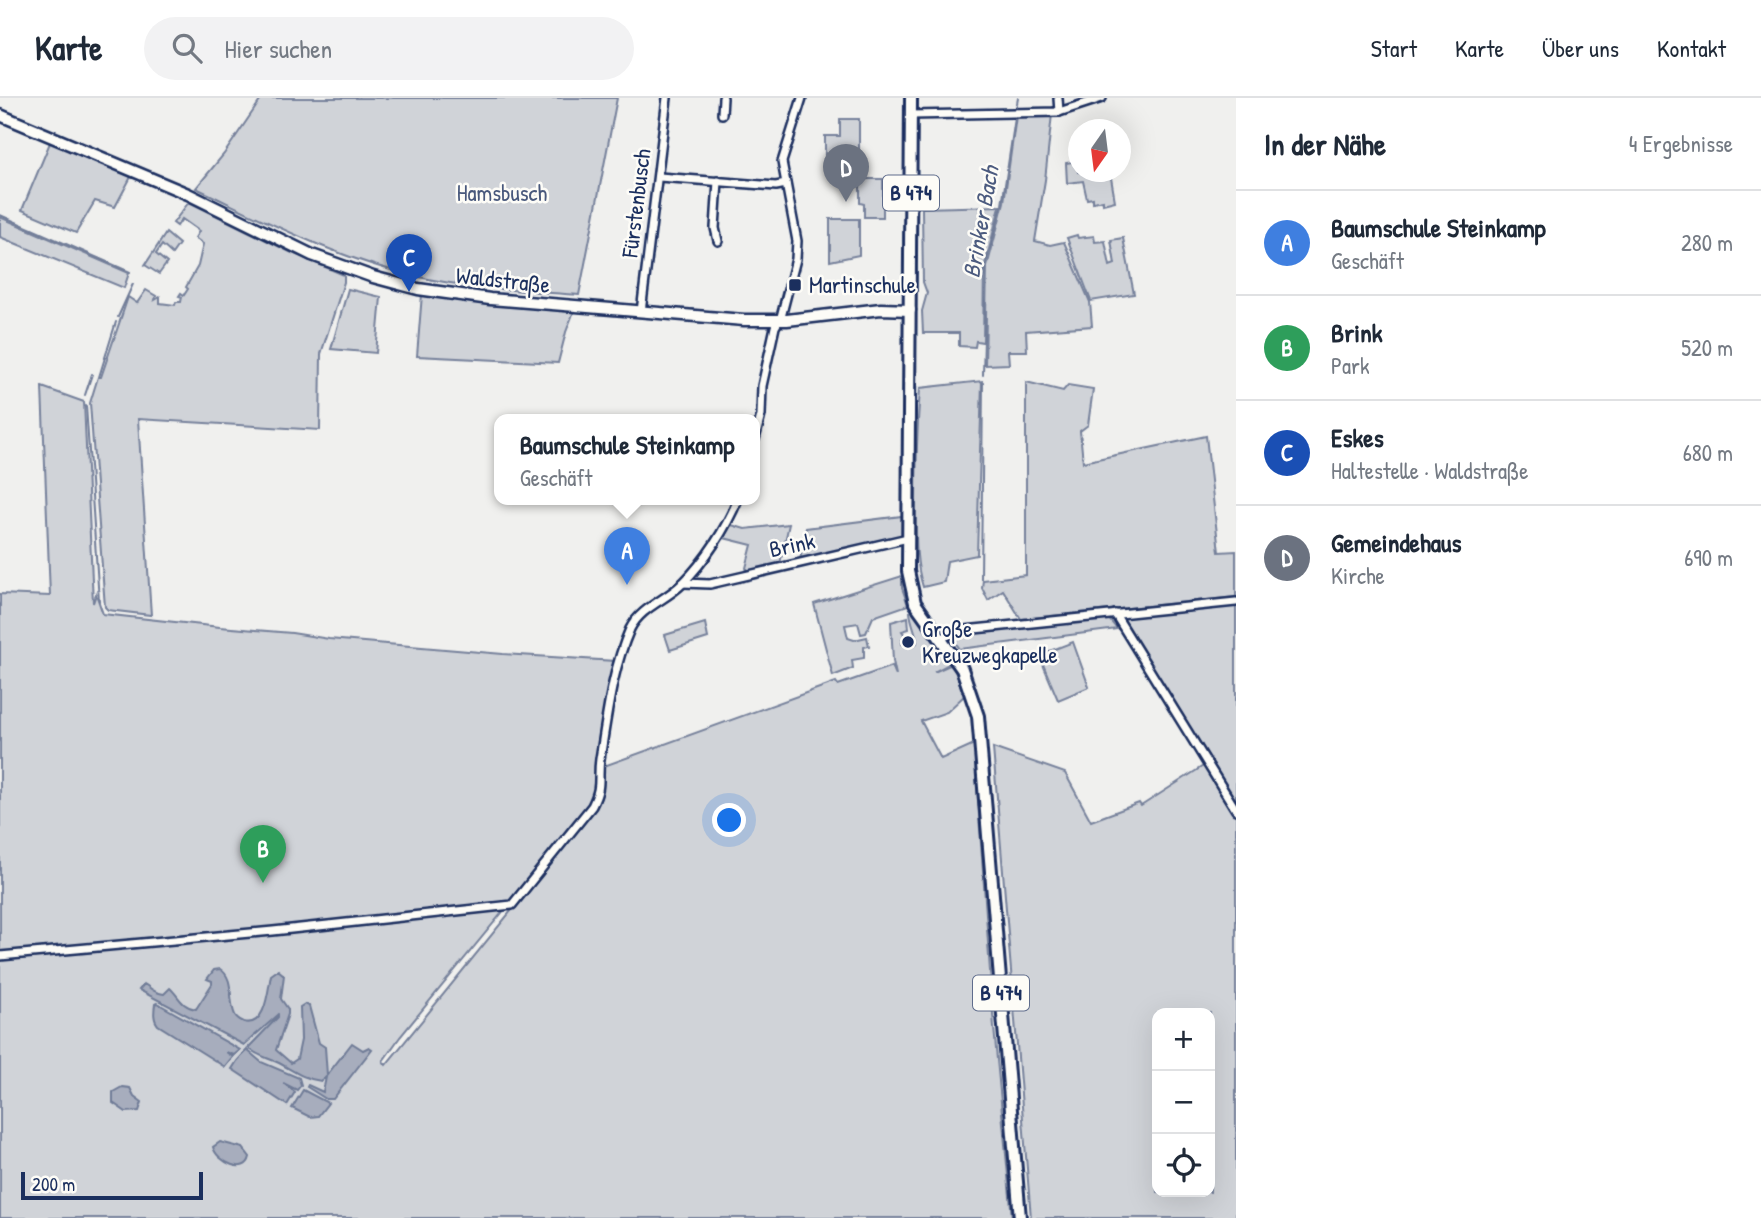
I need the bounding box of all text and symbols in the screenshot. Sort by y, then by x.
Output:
search box [144,17,634,80]
text: Karte [35,26,102,70]
icon: search [168,29,206,67]
text: Hier suchen [224,31,332,66]
text: Start [1371,32,1417,64]
text: Karte [1455,32,1504,64]
text: Über uns [1542,32,1619,64]
text: Kontakt [1657,32,1726,64]
north arrow [1068,119,1131,182]
text: In der Nähe [1264,124,1386,164]
text: 4 Ergebnisse [1629,128,1733,159]
pin: D [823,144,869,202]
street label: Fürstenbusch [613,147,658,260]
water label: Brinker Bach [954,162,1006,280]
road number: B 474 [883,176,939,210]
park label: Hamsbusch [457,177,548,208]
text: Baumschule Steinkamp [1331,210,1546,245]
text: A [1281,227,1293,258]
text: 280 m [1681,227,1733,258]
pin: C [386,234,432,292]
text: Geschäft [1331,245,1404,276]
street label: Waldstraße [455,259,552,300]
place label: Martinschule [809,269,916,300]
marker: Martinschule [787,277,803,293]
text: Brink [1331,315,1383,350]
text: B [1281,332,1293,363]
text: 520 m [1681,332,1733,363]
text: Park [1331,350,1369,381]
popup [494,414,760,505]
text: Eskes [1331,420,1384,455]
text: Baumschule Steinkamp [520,427,734,462]
text: C [1281,437,1293,468]
text: 680 m [1683,437,1733,468]
text: Haltestelle · Waldstraße [1331,455,1528,486]
text: Geschäft [520,462,592,493]
street label: Brink [766,525,818,564]
text: Gemeindehaus [1331,525,1461,560]
pin: A [604,527,650,585]
text: D [1282,542,1292,573]
text: 690 m [1684,542,1733,573]
text: Kirche [1331,560,1385,591]
place label: Große Kreuzwegkapelle [922,613,1058,670]
marker: Große Kreuzwegkapelle [900,634,916,650]
your location [712,803,746,837]
pin: B [240,825,286,883]
road number: B 474 [973,976,1029,1010]
map controls [1152,1008,1215,1197]
button: + [1152,1008,1215,1071]
button: − [1152,1071,1215,1134]
button: locate [1152,1134,1215,1197]
scale bar [21,1169,203,1201]
text: 200 m [32,1171,75,1197]

